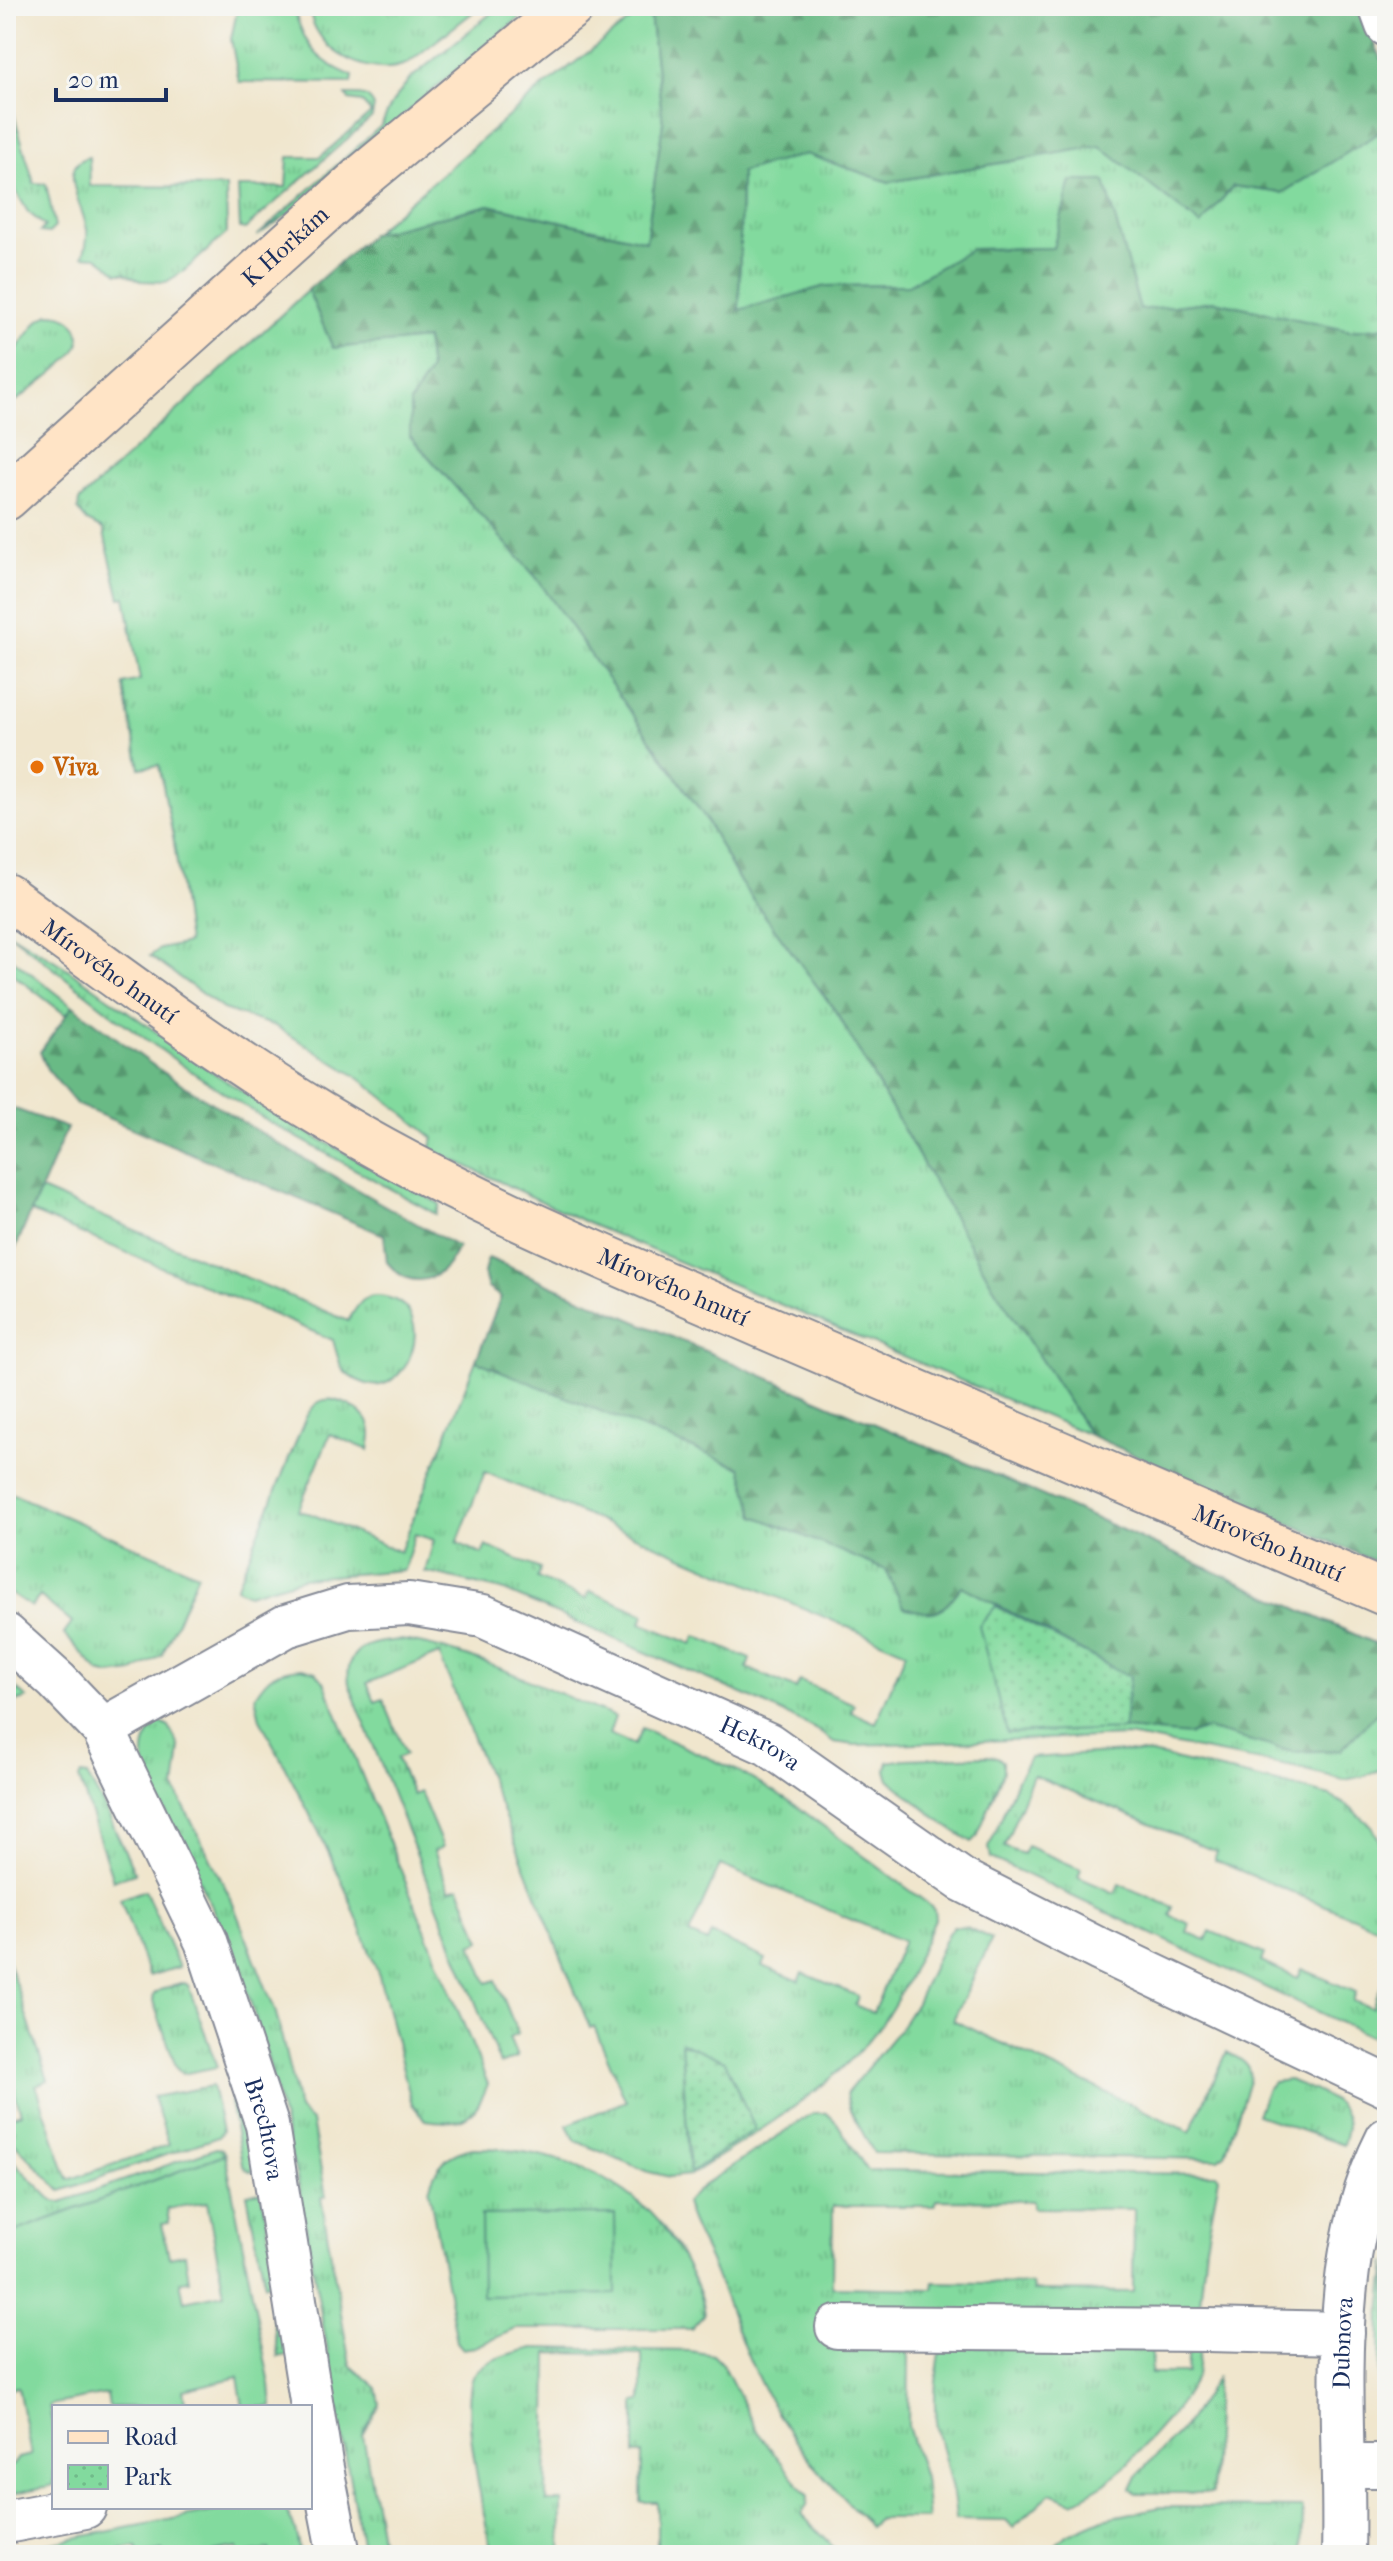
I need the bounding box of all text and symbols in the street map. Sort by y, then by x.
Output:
scale bar [56,52,166,102]
text: 20 m [68,66,119,94]
street label: K Horkám [236,200,334,292]
place label: Viva [52,753,99,781]
marker: Viva [28,758,46,776]
street label: Mírového hnutí [36,913,184,1030]
street label: Mírového hnutí [594,1242,754,1332]
street label: Mírového hnutí [1189,1499,1349,1588]
street label: Hekrova [716,1710,807,1777]
street label: Brechtova [238,2074,290,2183]
street label: Dubnova [1327,2295,1359,2389]
legend [52,2405,312,2509]
text: Road [124,2423,178,2451]
text: Park [124,2463,172,2491]

